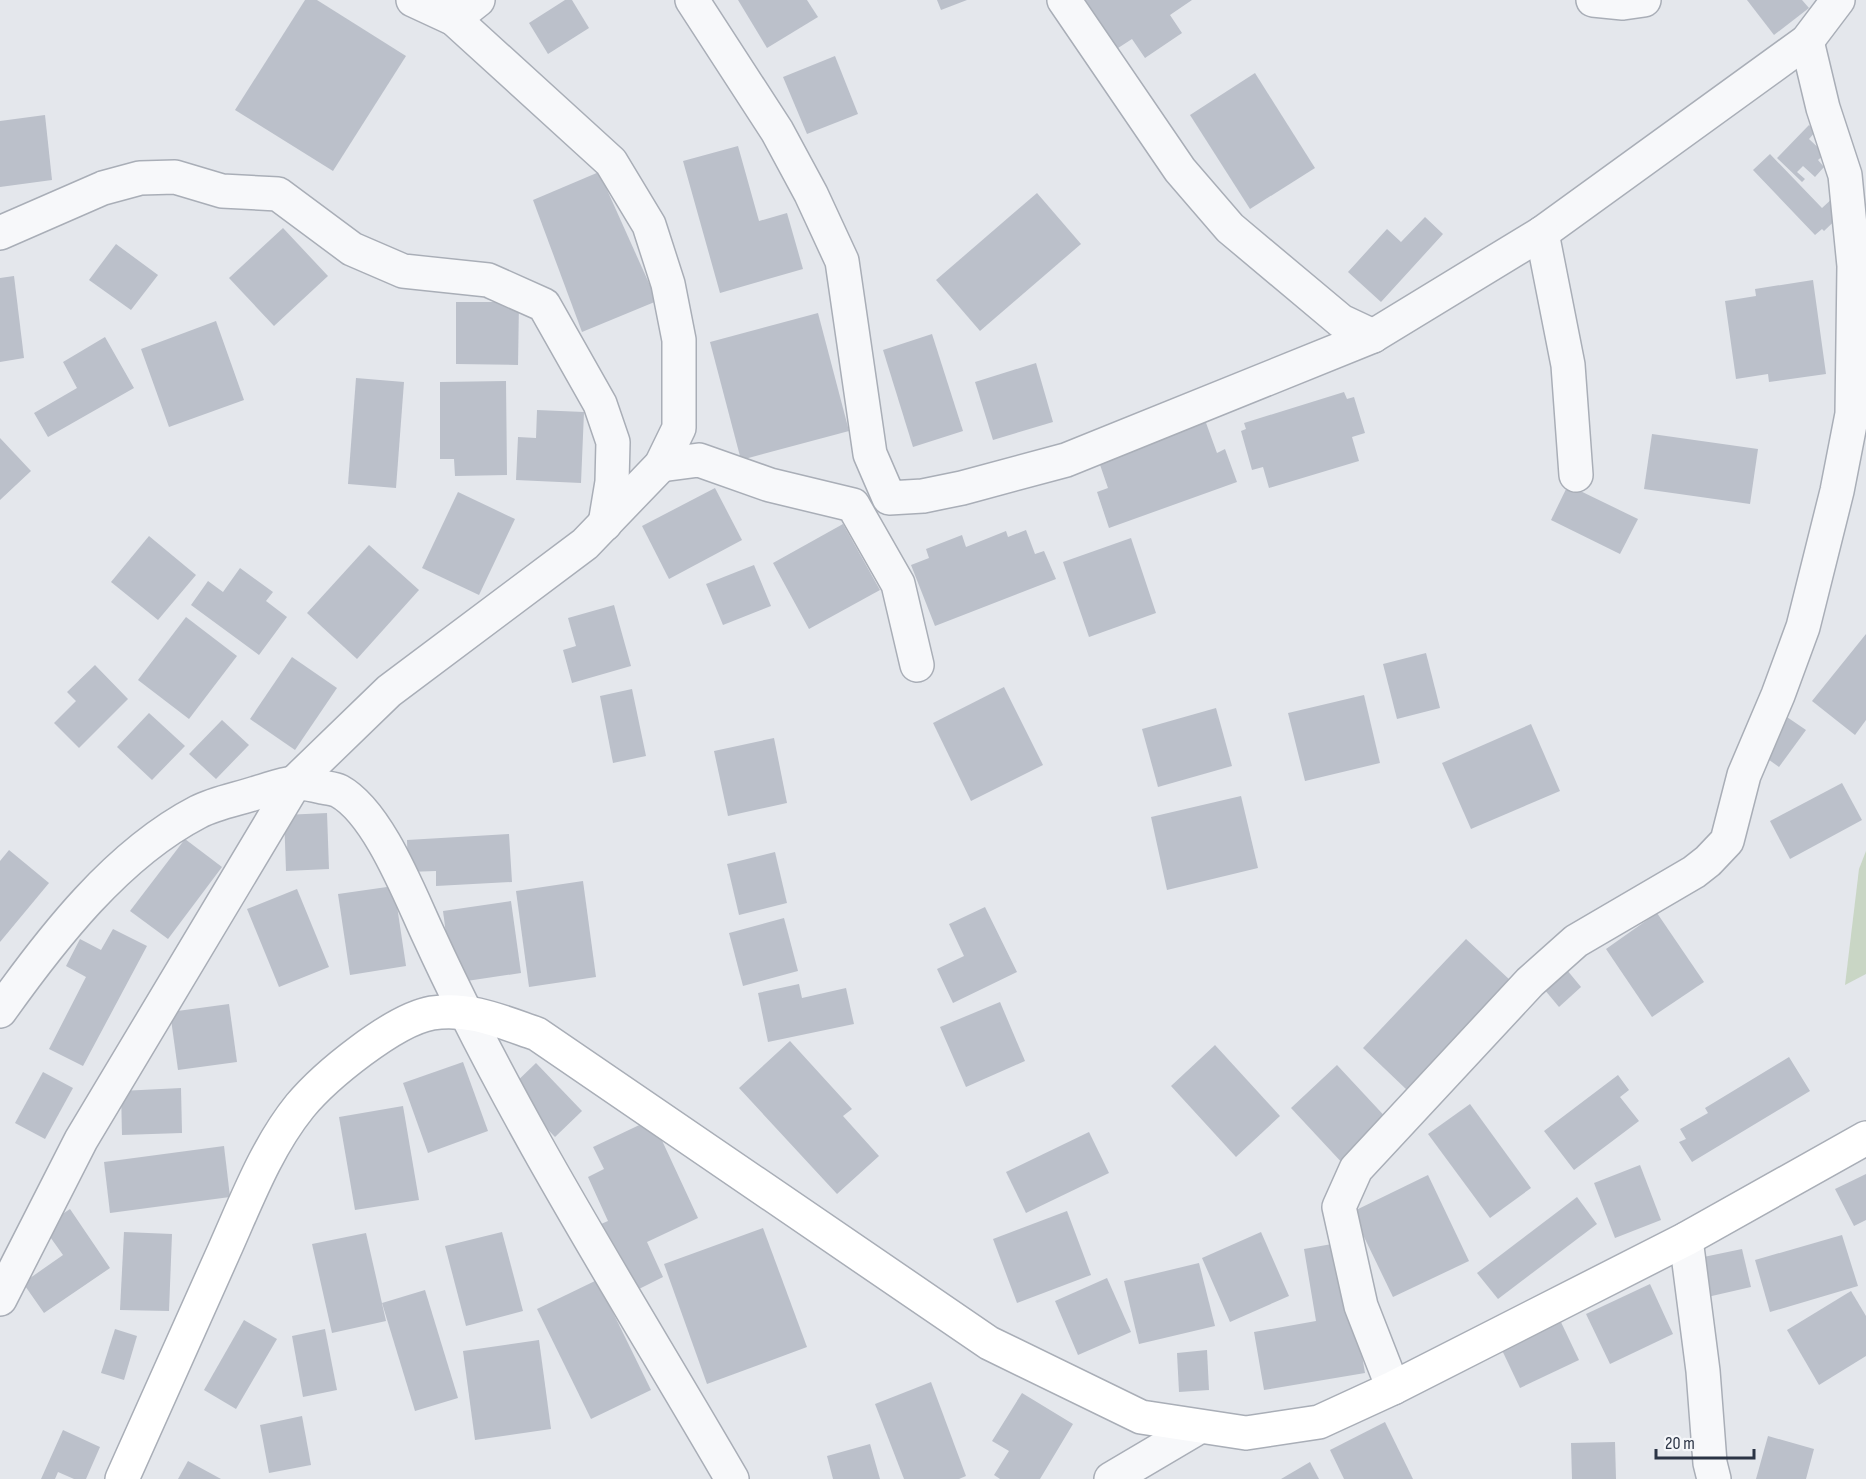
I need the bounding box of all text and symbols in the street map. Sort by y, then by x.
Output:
scale bar [1656,1422,1754,1460]
text: 20 m [1665,1433,1695,1454]

